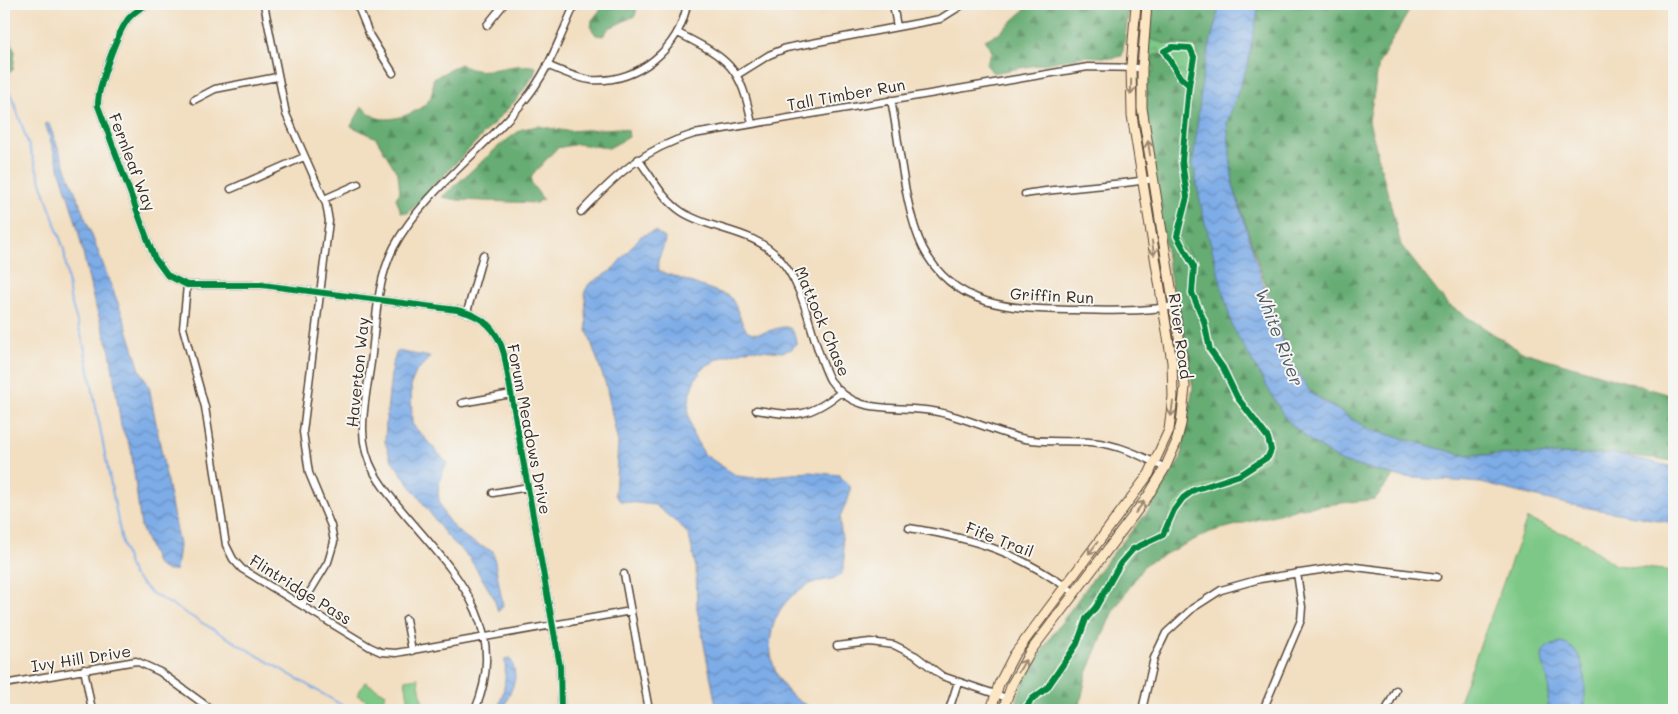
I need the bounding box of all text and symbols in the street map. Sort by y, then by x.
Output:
street label: Tall Timber Run [785,73,907,115]
one-way arrow [1126,79,1136,95]
street label: Fernleaf Way [105,110,161,214]
one-way arrow [1143,141,1153,157]
one-way arrow [1149,240,1159,256]
street label: Mattock Chase [790,263,856,379]
street label: Griffin Run [1010,282,1094,308]
water label: White River [1250,285,1310,389]
street label: River Road [1165,292,1197,380]
street label: Haverton Way [341,316,373,428]
street label: Forum Meadows Drive [503,342,557,516]
one-way arrow [1167,400,1177,416]
one-way arrow [1134,501,1145,514]
street label: Fife Trail [963,516,1037,562]
one-way arrow [1088,541,1099,554]
street label: Flintridge Pass [246,549,356,629]
street label: Ivy Hill Drive [30,640,132,676]
one-way arrow [1017,658,1027,673]

